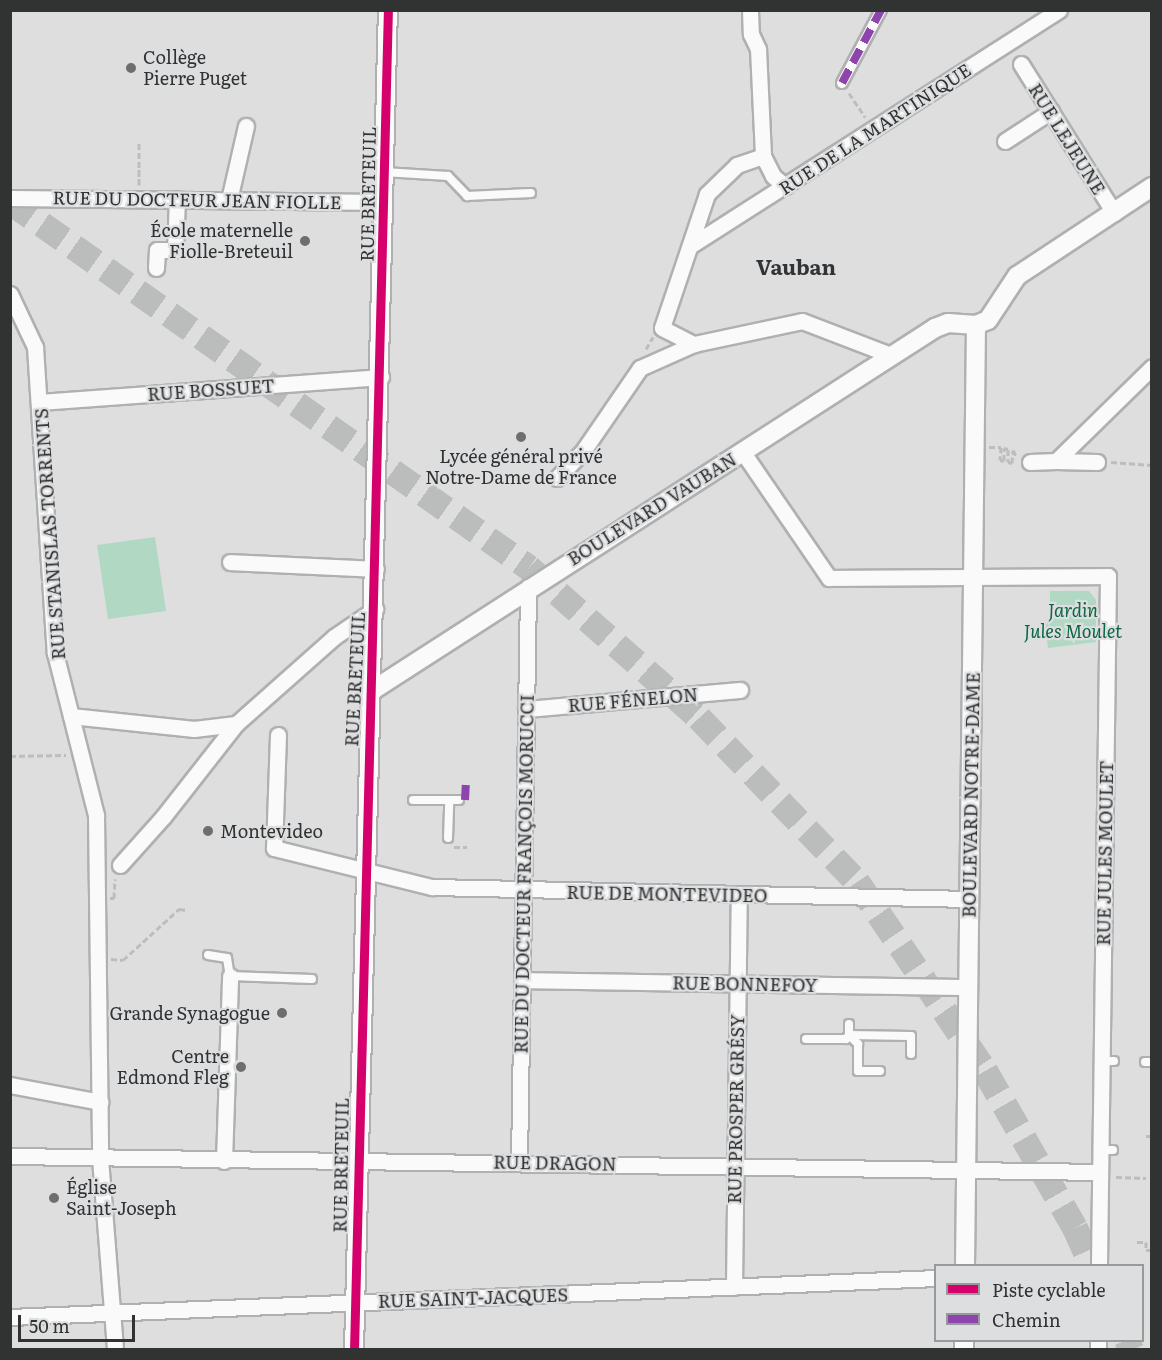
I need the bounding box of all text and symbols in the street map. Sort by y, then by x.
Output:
place label: Collège Pierre Puget [143,47,247,90]
street label: RUE DE LA MARTINIQUE [775,59,975,199]
marker: Collège Pierre Puget [124,61,138,75]
street label: RUE LEJEUNE [1024,80,1110,198]
street label: RUE BRETEUIL [356,126,380,262]
street label: RUE DU DOCTEUR JEAN FIOLLE [53,187,341,213]
place label: École maternelle Fiolle-Breteuil [150,220,293,262]
marker: École maternelle Fiolle-Breteuil [298,234,312,248]
district label: Vauban [756,253,836,279]
street label: RUE BOSSUET [147,375,275,405]
street label: RUE STANISLAS TORRENTS [30,408,70,660]
marker: Lycée général privé Notre-Dame de France [514,430,528,444]
place label: Lycée général privé Notre-Dame de France [425,446,617,488]
street label: BOULEVARD VAUBAN [564,448,740,570]
park label: Jardin Jules Moulet [1024,600,1122,642]
street label: RUE BRETEUIL [341,611,369,747]
street label: BOULEVARD NOTRE-DAME [958,672,984,918]
street label: RUE FÉNELON [567,684,699,716]
street label: RUE DU DOCTEUR FRANÇOIS MORUCCI [510,694,538,1054]
street label: RUE JULES MOULET [1093,760,1117,946]
place label: Montevideo [220,820,323,842]
marker: Montevideo [201,824,215,838]
street label: RUE DE MONTEVIDEO [566,881,768,907]
street label: RUE BONNEFOY [672,972,818,996]
place label: Grande Synagogue [109,1002,270,1024]
marker: Grande Synagogue [275,1006,289,1020]
street label: RUE PROSPER GRÉSY [724,1014,748,1204]
place label: Centre Edmond Fleg [117,1046,229,1088]
marker: Centre Edmond Fleg [234,1060,248,1074]
street label: RUE BRETEUIL [329,1097,353,1233]
street label: RUE DRAGON [493,1151,617,1175]
place label: Église Saint-Joseph [66,1177,177,1220]
marker: Église Saint-Joseph [47,1191,61,1205]
legend [934,1264,1144,1342]
text: Piste cyclable [992,1276,1106,1303]
street label: RUE SAINT-JACQUES [378,1284,568,1312]
scale bar [21,1303,138,1341]
text: Chemin [992,1306,1061,1333]
text: 50 m [29,1312,70,1339]

